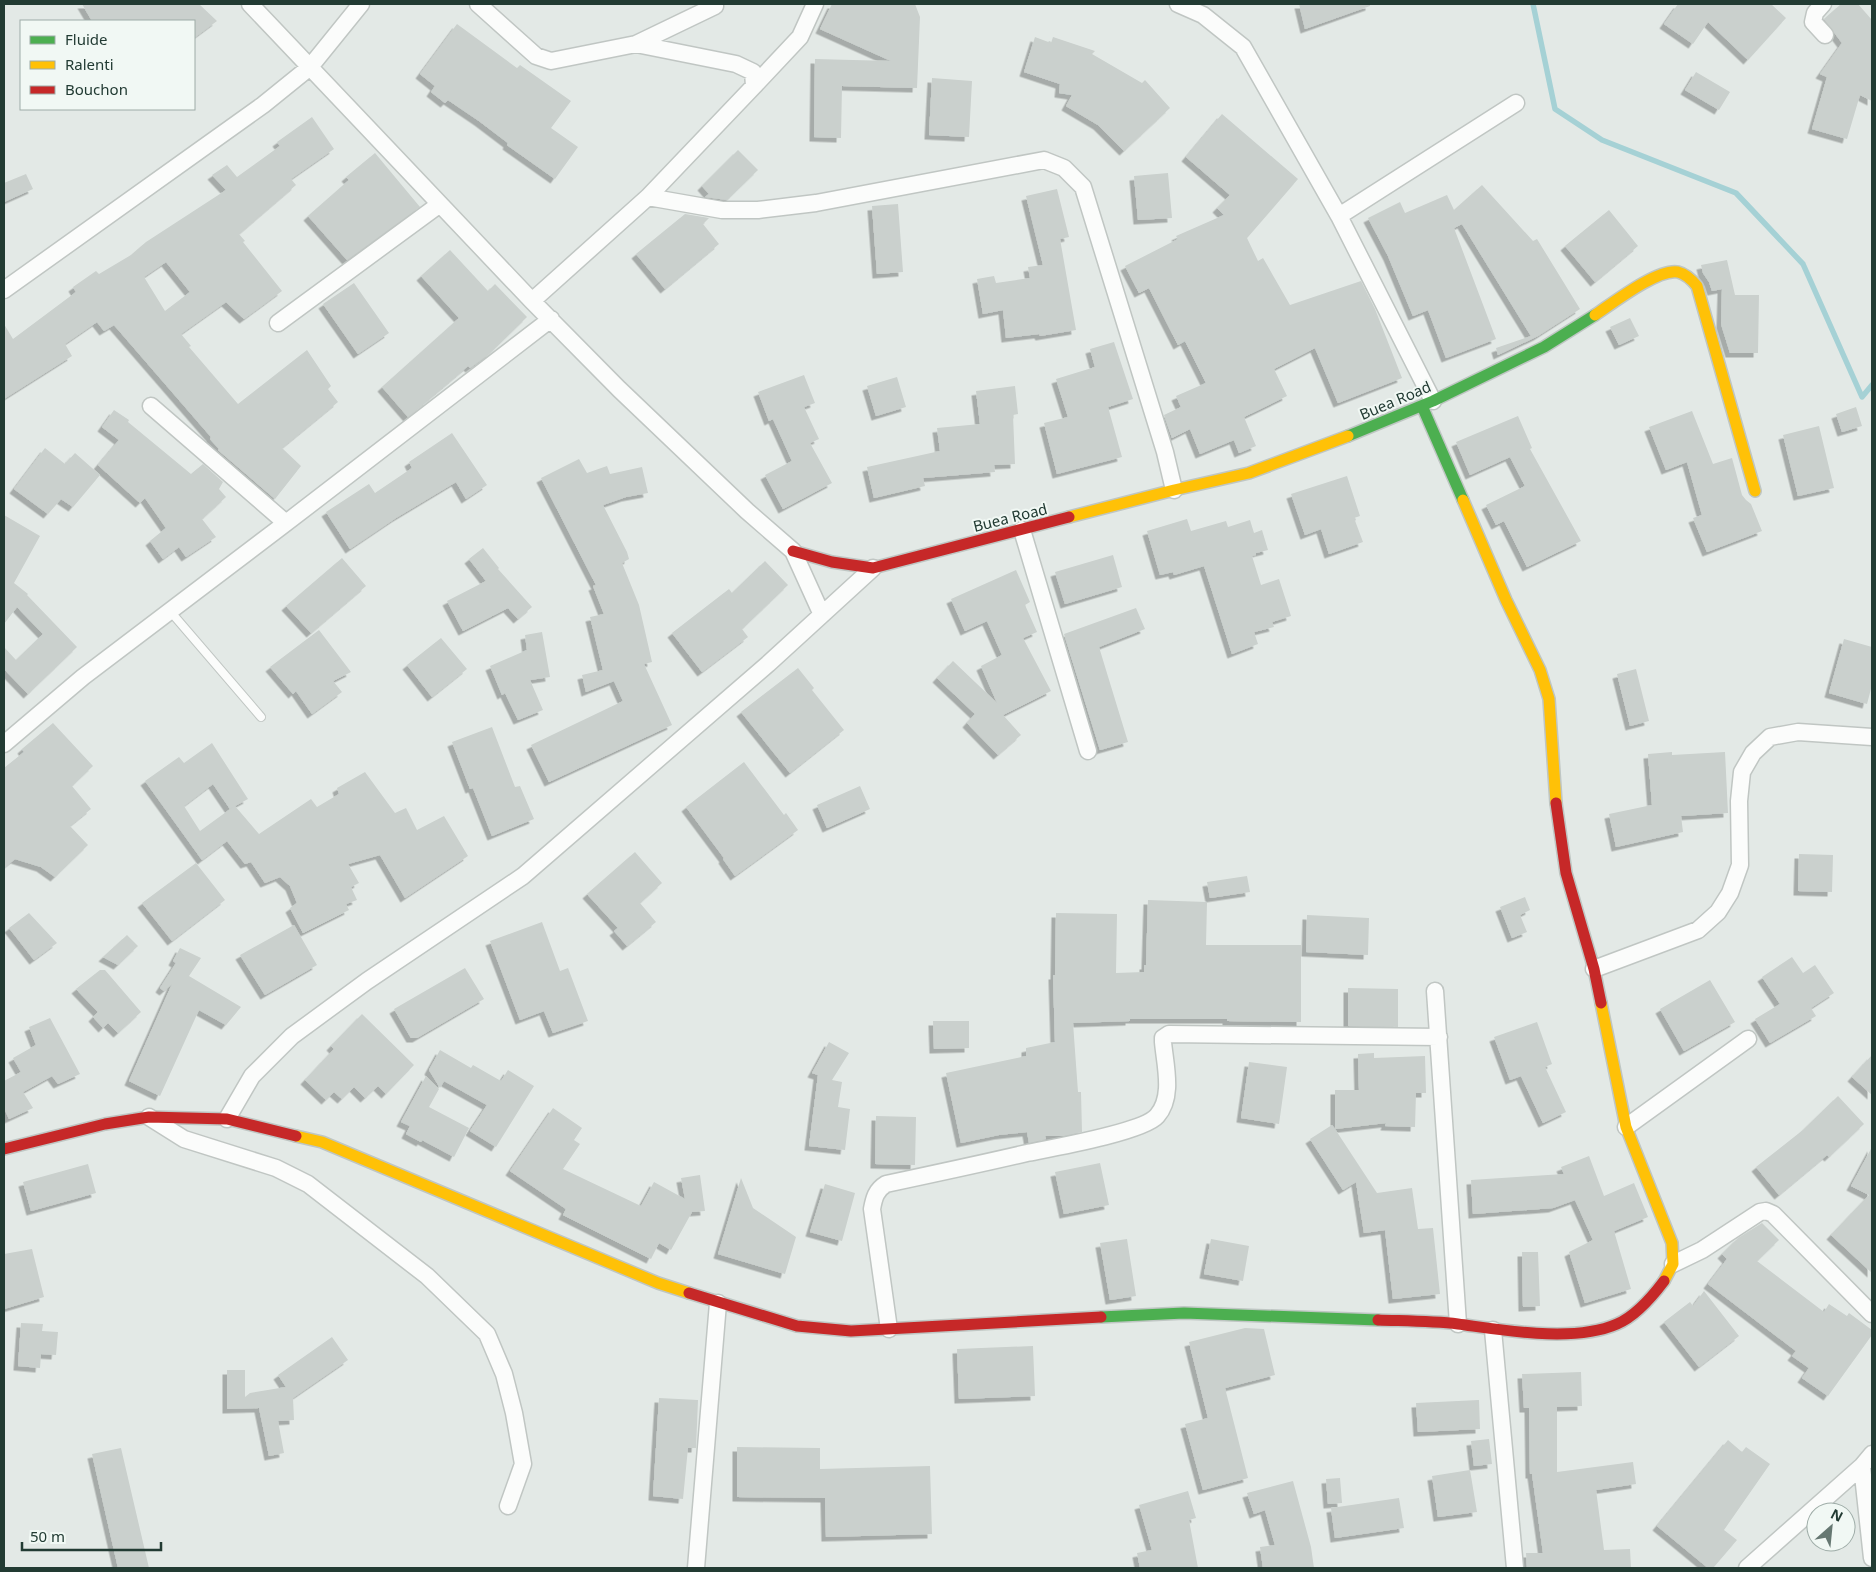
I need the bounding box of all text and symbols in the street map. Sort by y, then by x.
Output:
legend [20,20,195,110]
text: Fluide [65,29,107,49]
text: Ralenti [65,54,114,74]
text: Bouchon [65,79,128,99]
street label: Buea Road [1356,376,1434,424]
street label: Buea Road [971,498,1049,536]
north arrow [1806,1502,1856,1552]
text: N [1828,1504,1847,1526]
scale bar [22,1520,161,1552]
text: 50 m [30,1526,65,1546]

